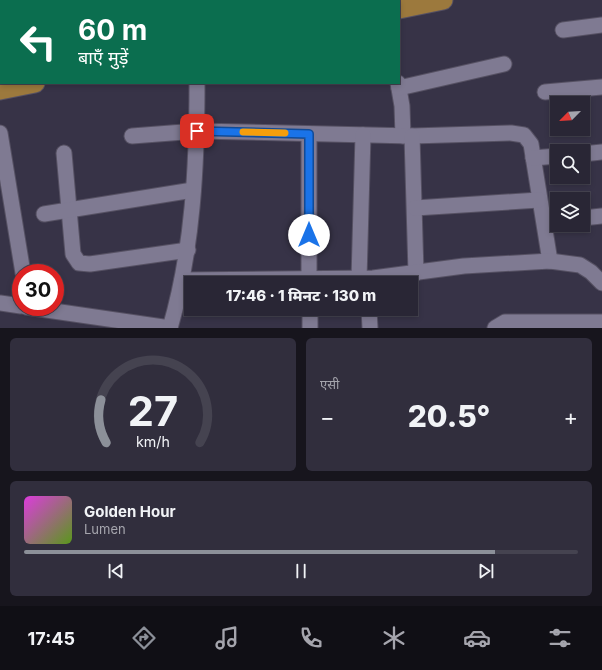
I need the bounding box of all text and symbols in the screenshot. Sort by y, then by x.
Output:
text: 60 m [78,13,147,47]
icon: left [12,16,64,68]
text: बाएँ मुड़ें [78,47,128,68]
north arrow [550,96,590,136]
map controls [550,96,590,232]
pin [180,114,214,148]
icon: arrive [186,120,208,142]
button: search [550,144,590,184]
button: layers [550,192,590,232]
position arrow [288,214,330,256]
speed limit sign: 30 [12,264,64,316]
text: 17:46 · 1 मिनट · 130 m [226,286,376,305]
text: एसी [320,376,339,392]
text: 27 [128,385,178,435]
text: 20.5° [408,398,490,434]
text: − [320,404,335,430]
text: + [563,404,578,430]
text: km/h [136,432,170,449]
text: Golden Hour [84,502,176,521]
text: Lumen [84,521,126,537]
icon: previous [105,560,127,582]
icon: pause [290,560,312,582]
icon: next [475,560,497,582]
icon: directions [130,624,158,652]
icon: music [213,624,241,652]
icon: phone [297,624,325,652]
icon: climate [380,624,408,652]
icon: car [463,624,491,652]
icon: filters [546,624,574,652]
text: 17:45 [28,628,75,649]

